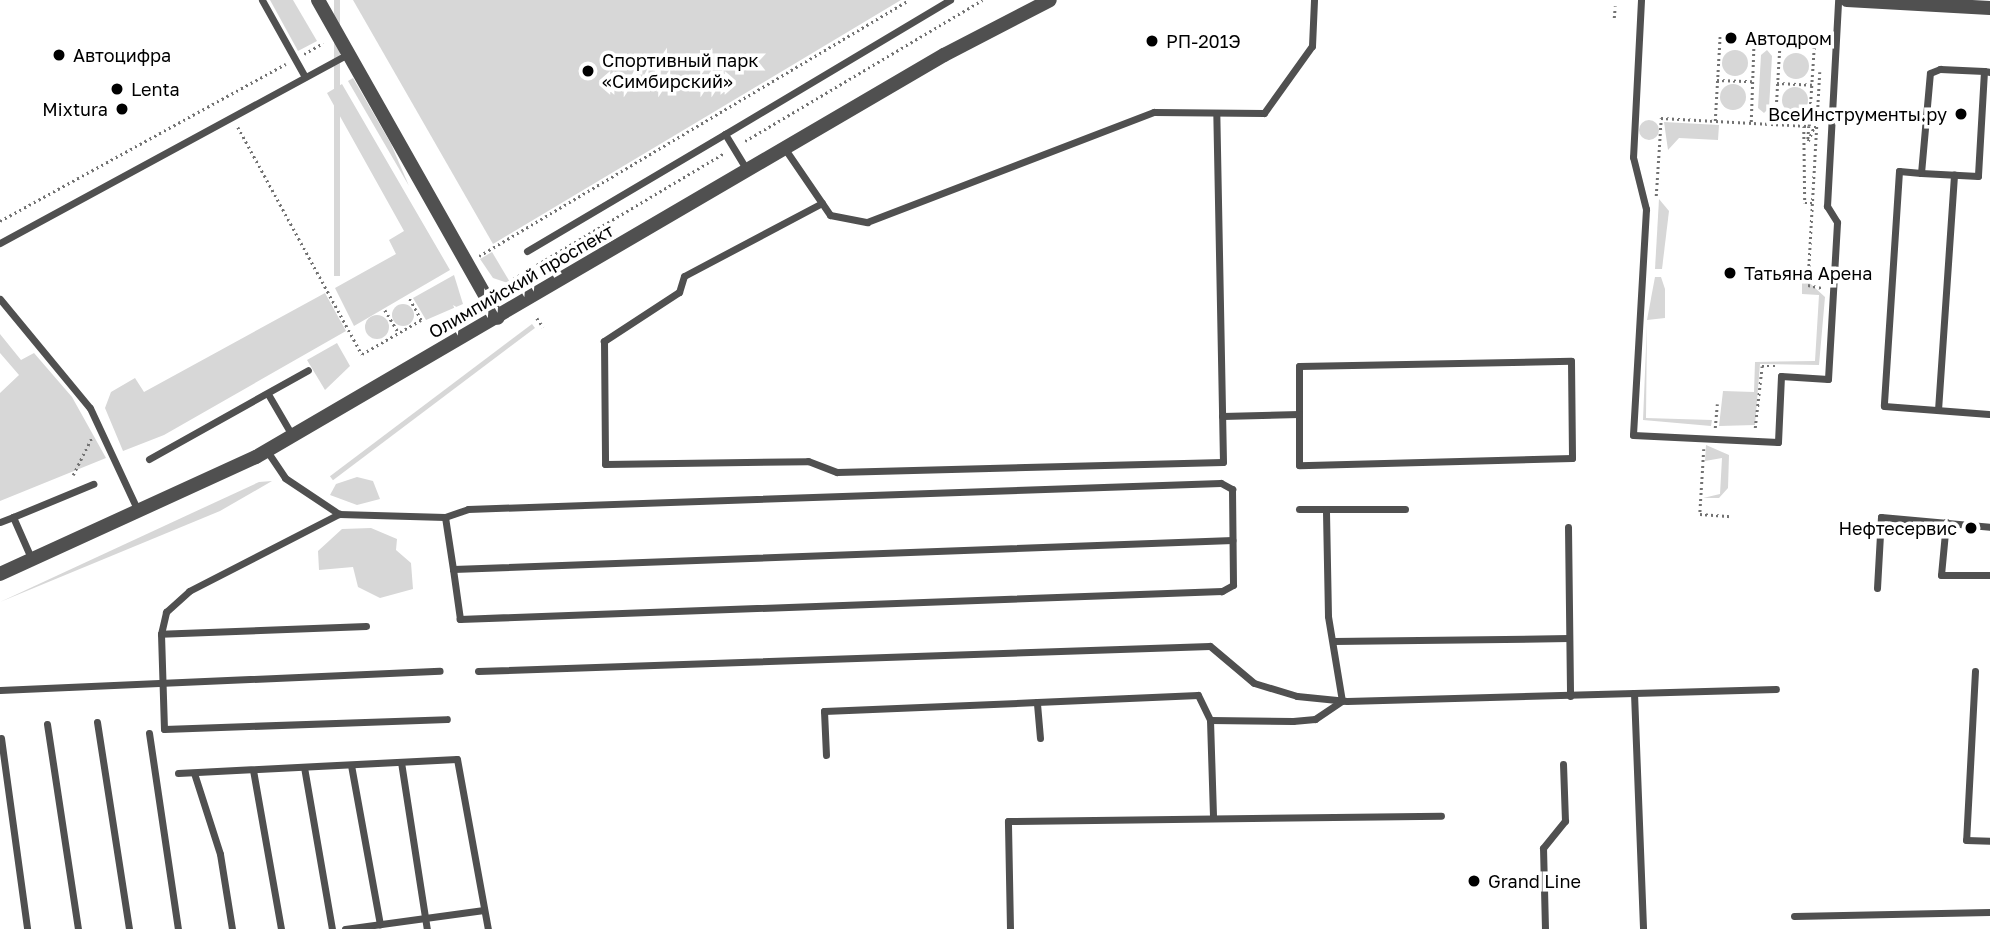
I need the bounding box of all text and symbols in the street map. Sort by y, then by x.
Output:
place label: Автодром [1745,27,1832,49]
place label: РП-201Э [1166,30,1241,52]
marker: Автодром [1723,30,1739,46]
marker: РП-201Э [1144,33,1160,49]
place label: Автоцифра [73,44,171,66]
marker: Автоцифра [51,47,67,63]
place label: Спортивный парк «Симбирский» [602,50,759,92]
marker: Спортивный парк «Симбирский» [580,63,596,79]
place label: Lenta [131,78,180,100]
marker: Lenta [109,81,125,97]
place label: Mixtura [42,98,108,120]
marker: Mixtura [114,101,130,117]
place label: ВсеИнструменты.ру [1768,103,1947,125]
marker: ВсеИнструменты.ру [1953,106,1969,122]
street label: Олимпийский проспект [425,219,617,343]
place label: Татьяна Арена [1744,262,1872,284]
marker: Татьяна Арена [1722,265,1738,281]
place label: Нефтесервис [1838,517,1957,539]
marker: Нефтесервис [1963,520,1979,536]
place label: Grand Line [1488,870,1581,892]
marker: Grand Line [1466,873,1482,889]

